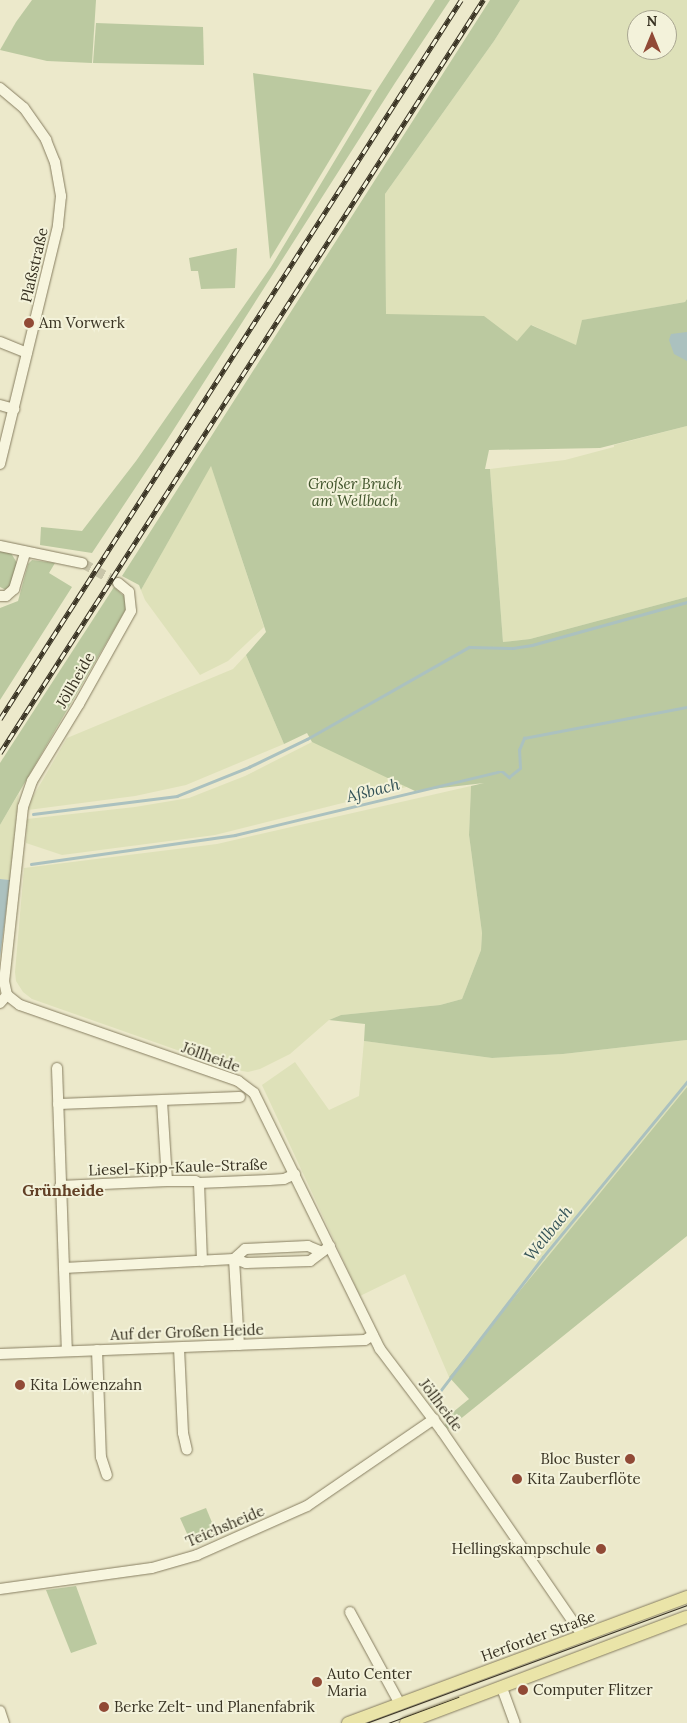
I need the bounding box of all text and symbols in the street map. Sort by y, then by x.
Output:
north arrow [627,10,677,60]
text: N [647,12,657,30]
street label: Plaßstraße [17,226,51,304]
place label: Am Vorwerk [39,314,125,332]
marker: Am Vorwerk [23,317,35,329]
park label: Großer Bruch am Wellbach [308,474,402,509]
street label: Jöllheide [52,649,98,711]
water label: Aßbach [344,774,402,806]
street label: Jöllheide [179,1038,243,1076]
street label: Liesel-Kipp-Kaule-Straße [88,1155,268,1179]
district label: Grünheide [22,1180,104,1200]
water label: Wellbach [520,1202,576,1264]
street label: Auf der Großen Heide [110,1320,264,1344]
street label: Jöllheide [415,1375,467,1435]
place label: Kita Löwenzahn [30,1376,142,1394]
marker: Kita Löwenzahn [14,1379,26,1391]
place label: Bloc Buster [540,1450,620,1468]
marker: Bloc Buster [624,1453,636,1465]
place label: Kita Zauberflöte [527,1470,641,1488]
marker: Kita Zauberflöte [511,1473,523,1485]
street label: Teichsheide [183,1501,267,1551]
place label: Hellingskampschule [452,1540,591,1558]
marker: Hellingskampschule [595,1543,607,1555]
street label: Herforder Straße [478,1607,598,1665]
place label: Auto Center Maria [327,1664,412,1699]
marker: Auto Center Maria [311,1676,323,1688]
place label: Computer Flitzer [533,1681,653,1699]
marker: Computer Flitzer [517,1684,529,1696]
place label: Berke Zelt- und Planenfabrik [114,1698,315,1716]
marker: Berke Zelt- und Planenfabrik [98,1701,110,1713]

